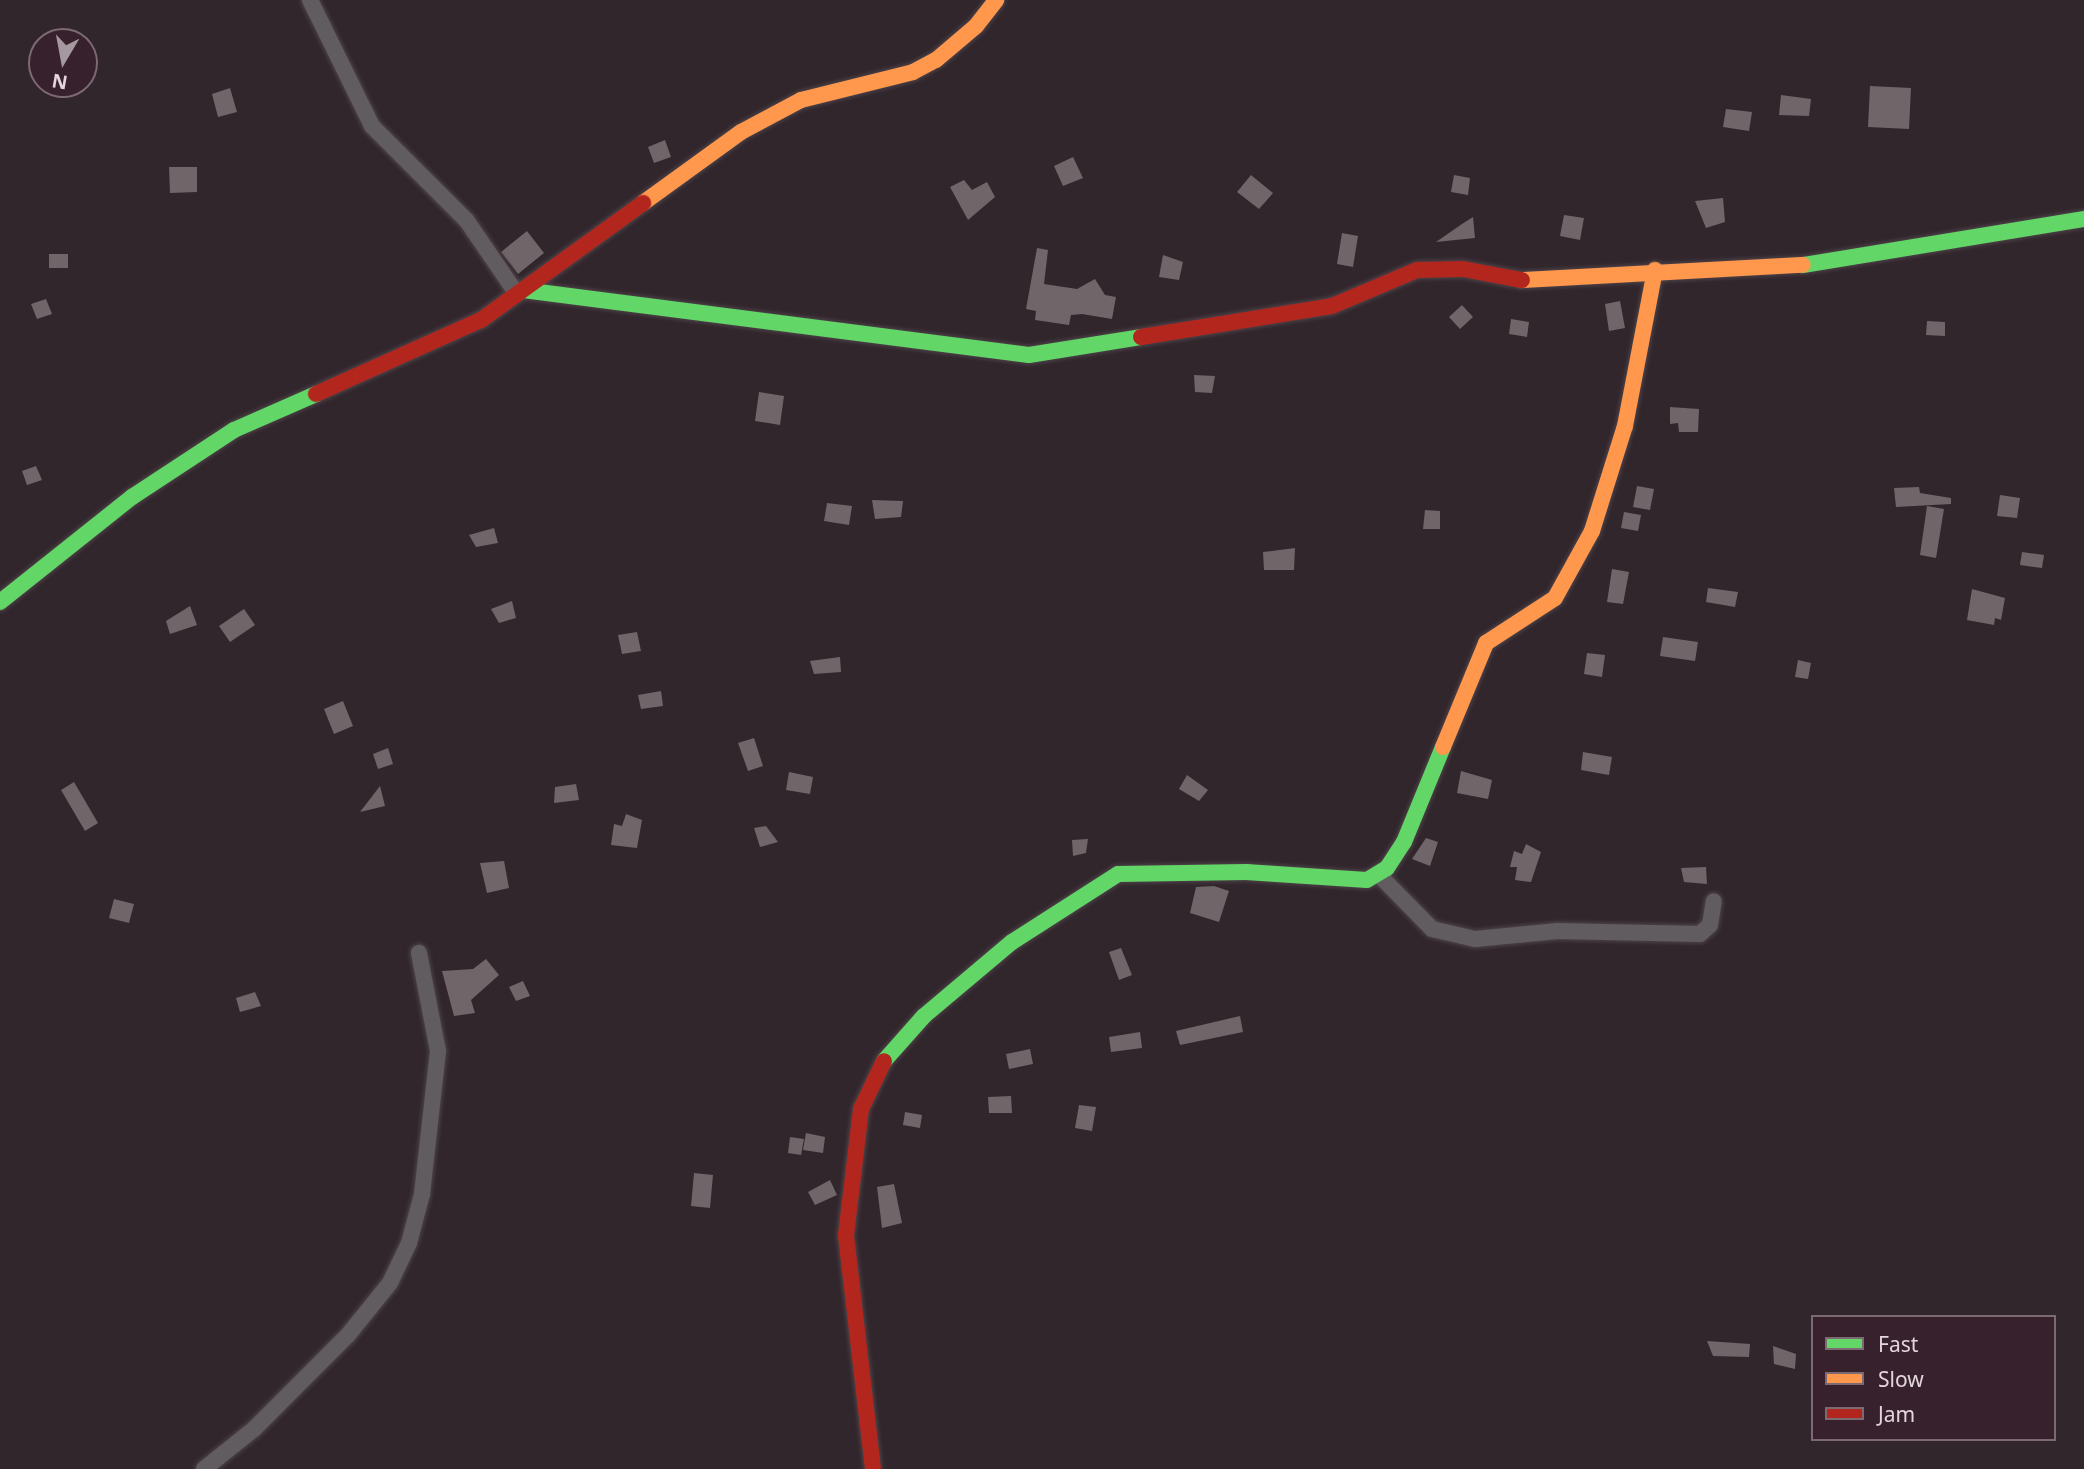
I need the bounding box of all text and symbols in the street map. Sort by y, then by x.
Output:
north arrow [28,28,98,98]
text: N [50,68,70,96]
legend [1811,1315,2056,1441]
text: Fast [1878,1330,1918,1358]
text: Slow [1878,1365,1924,1393]
text: Jam [1878,1400,1915,1428]

